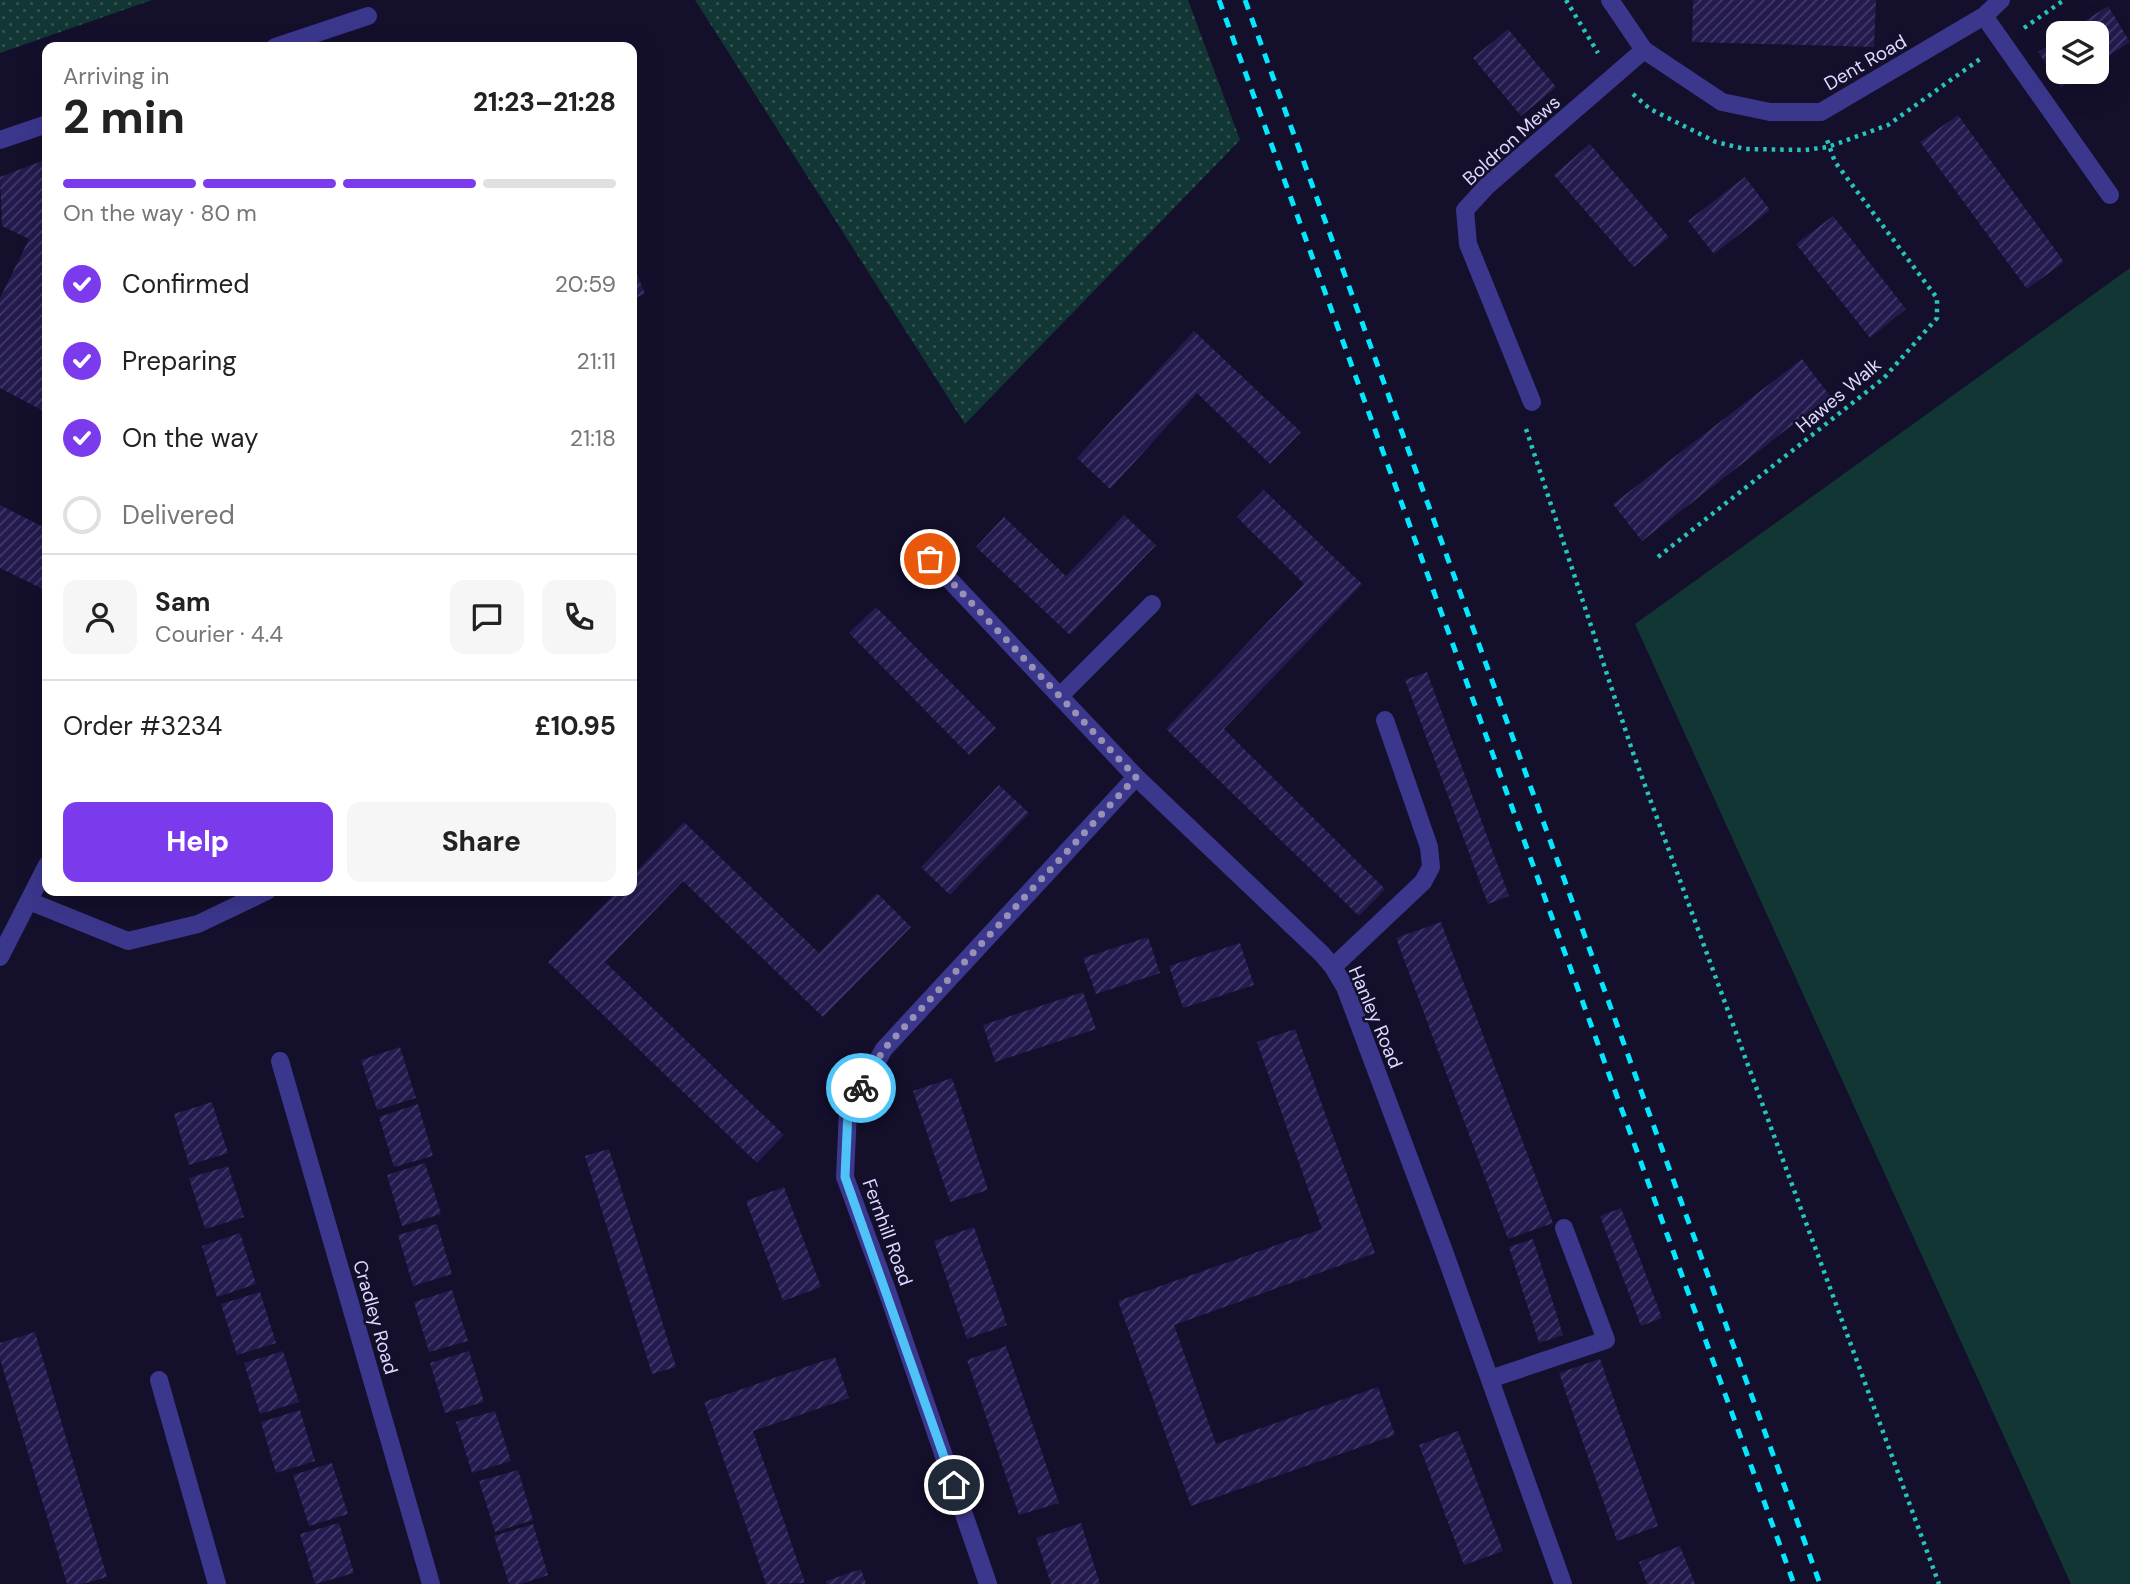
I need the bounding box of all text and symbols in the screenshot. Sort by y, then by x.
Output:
map controls [2046,21,2109,84]
button: layers [2046,21,2109,84]
street label: Dent Road [1819,29,1911,96]
text: Arriving in [63,61,169,91]
text: 21:23–21:28 [473,85,616,119]
text: 2 min [63,87,185,147]
street label: Boldron Mews [1457,90,1565,191]
text: On the way · 80 m [63,198,257,228]
icon: check [63,265,101,303]
text: Confirmed [122,267,249,301]
text: 20:59 [555,269,616,299]
icon: check [63,342,101,380]
text: Preparing [122,344,237,378]
text: 21:11 [577,346,616,376]
street label: Hawes Walk [1790,352,1887,438]
icon: check [63,419,101,457]
text: On the way [122,421,258,455]
text: 21:18 [570,423,616,453]
text: Delivered [122,498,235,532]
pin [900,529,960,589]
icon: bag [911,540,949,578]
button: person [63,580,137,654]
button: chat [450,580,524,654]
button: phone [542,580,616,654]
text: Sam [155,585,210,619]
text: Courier · 4.4 [155,619,283,649]
text: Order #3234 [63,709,222,743]
text: £10.95 [535,709,616,743]
button: Help [63,802,333,882]
button: Share [347,802,616,882]
street label: Hanley Road [1343,962,1408,1072]
courier [826,1053,896,1123]
icon: bike [842,1069,880,1107]
street label: Fernhill Road [857,1175,918,1289]
street label: Cradley Road [347,1257,404,1377]
pin [924,1455,984,1515]
icon: home [935,1466,973,1504]

